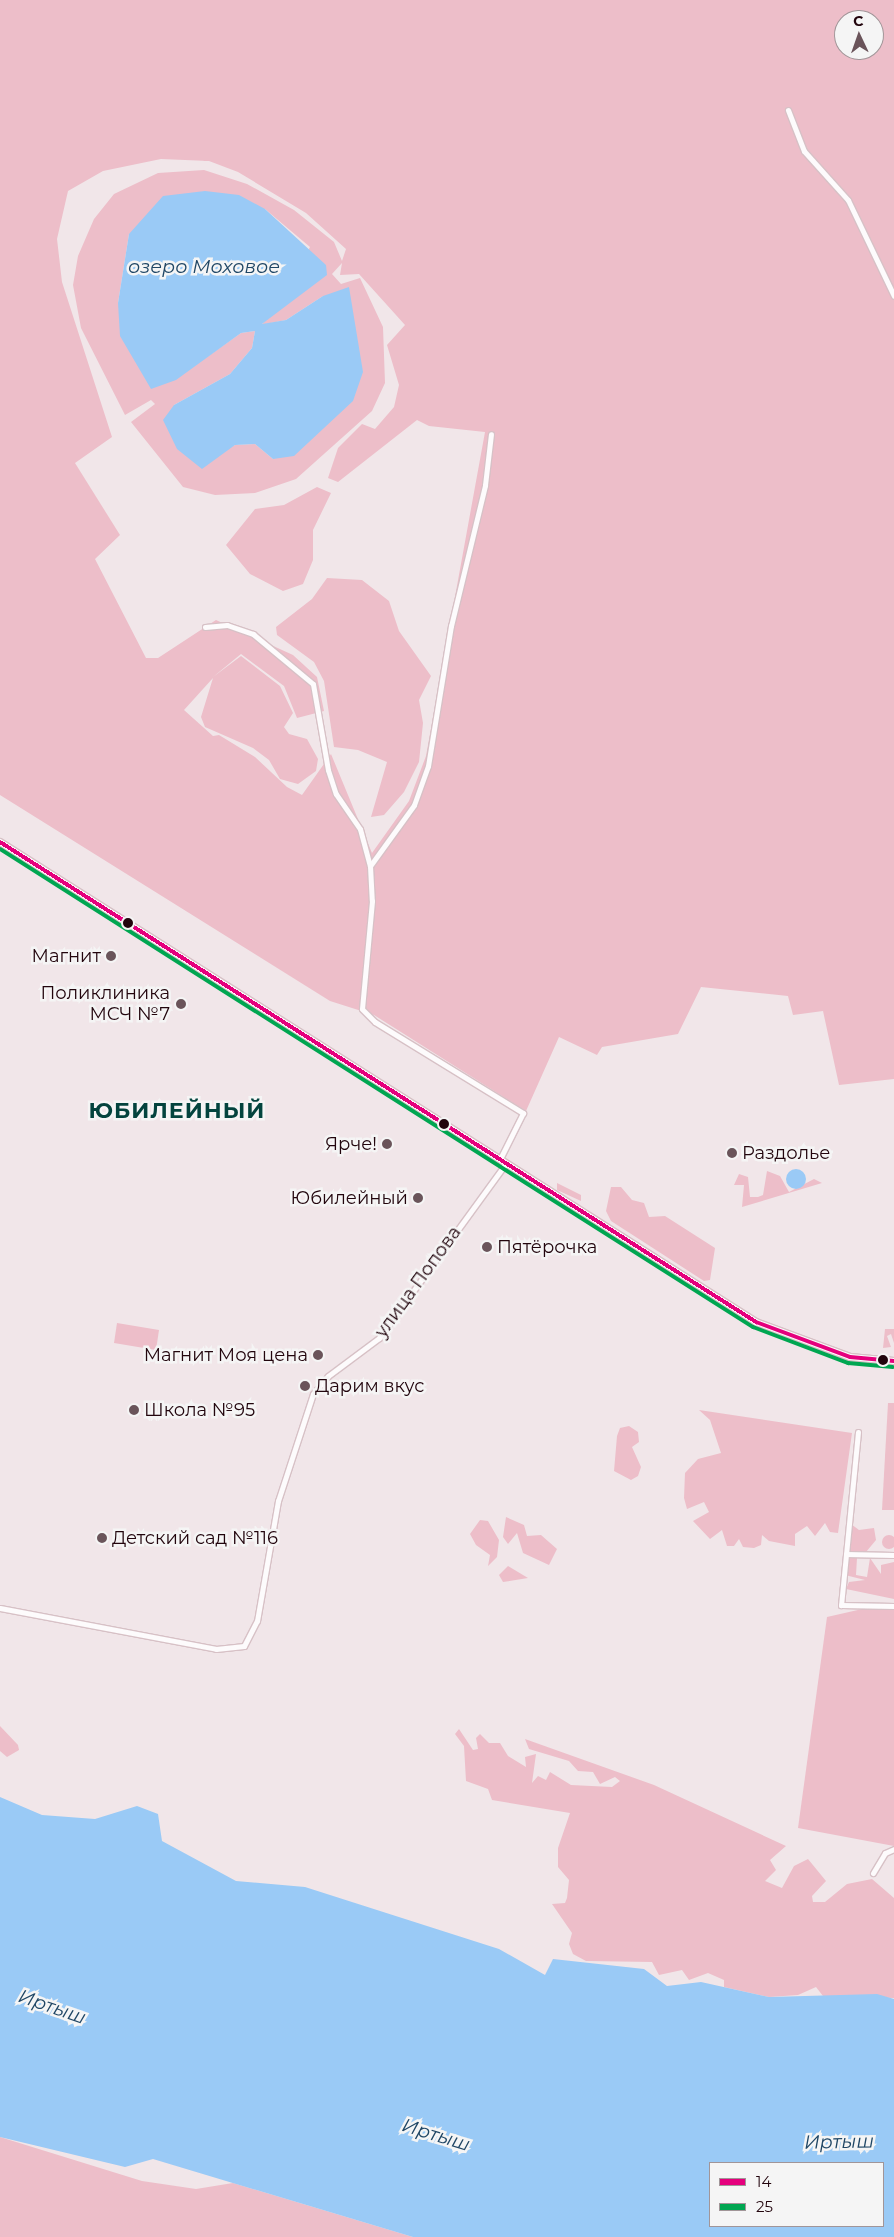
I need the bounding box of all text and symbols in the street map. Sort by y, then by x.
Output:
north arrow [834,10,884,60]
text: С [853,12,864,30]
water label: озеро Моховое [128,256,280,278]
unlabelled marker [123,918,133,928]
place label: Магнит [32,945,101,967]
marker: Магнит [105,950,117,962]
place label: Поликлиника МСЧ №7 [40,983,170,1026]
marker: Поликлиника МСЧ №7 [174,997,188,1011]
district label: ЮБИЛЕЙНЫЙ [87,1098,267,1124]
unlabelled marker [439,1119,449,1129]
place label: Ярче! [325,1133,377,1155]
marker: Ярче! [381,1138,393,1150]
place label: Раздолье [742,1142,830,1164]
marker: Раздолье [726,1147,738,1159]
place label: Юбилейный [291,1187,408,1209]
marker: Юбилейный [412,1192,424,1204]
street label: улица Попова [370,1222,466,1342]
place label: Пятёрочка [497,1236,597,1258]
marker: Пятёрочка [481,1241,493,1253]
place label: Магнит Моя цена [144,1344,308,1366]
marker: Магнит Моя цена [312,1349,324,1361]
unlabelled marker [878,1355,888,1365]
place label: Дарим вкус [315,1375,424,1397]
marker: Дарим вкус [299,1380,311,1392]
place label: Школа №95 [144,1399,255,1421]
marker: Школа №95 [128,1404,140,1416]
place label: Детский сад №116 [112,1527,278,1549]
marker: Детский сад №116 [96,1532,108,1544]
water label: Иртыш [15,1985,89,2029]
water label: Иртыш [399,2114,473,2156]
water label: Иртыш [804,2130,874,2154]
legend [709,2162,884,2227]
text: 14 [756,2172,771,2191]
text: 25 [756,2197,773,2216]

